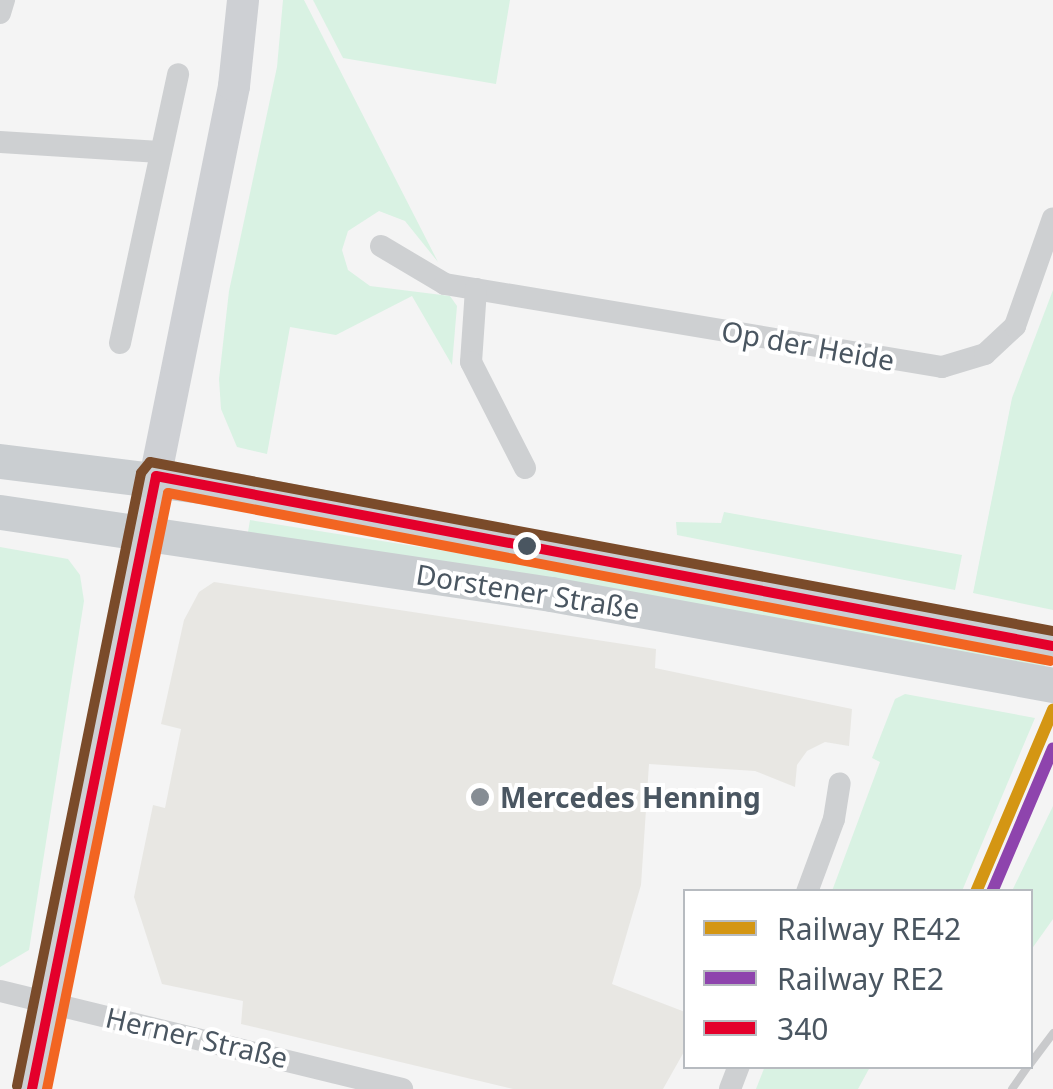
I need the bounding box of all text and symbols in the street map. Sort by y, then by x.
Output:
street label: Op der Heide [719,313,897,377]
unlabelled marker [517,536,537,556]
street label: Dorstener Straße [414,557,642,625]
place label: Mercedes Henning [500,780,761,814]
marker: Mercedes Henning [469,786,491,808]
legend [683,889,1033,1069]
text: Railway RE42 [777,908,961,949]
text: Railway RE2 [777,958,944,999]
street label: Herner Straße [103,1000,291,1074]
text: 340 [777,1008,828,1049]

